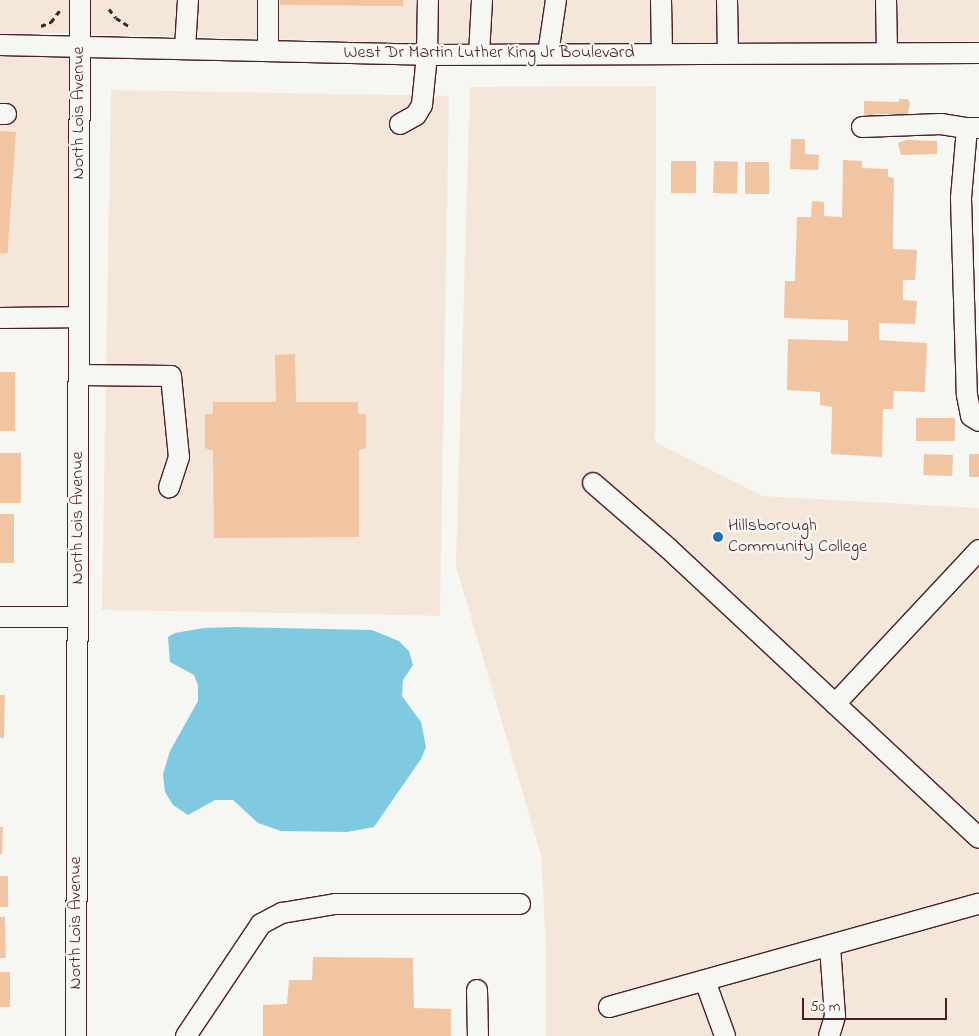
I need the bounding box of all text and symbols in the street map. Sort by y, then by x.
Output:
street label: West Dr Martin Luther King Jr Boulevard [343,42,635,64]
street label: North Lois Avenue [68,47,90,179]
street label: North Lois Avenue [67,452,89,584]
place label: Hillsborough Community College [728,516,867,558]
marker: Hillsborough Community College [712,531,724,543]
street label: North Lois Avenue [65,857,87,989]
scale bar [804,988,949,1020]
text: 50 m [810,996,840,1018]

